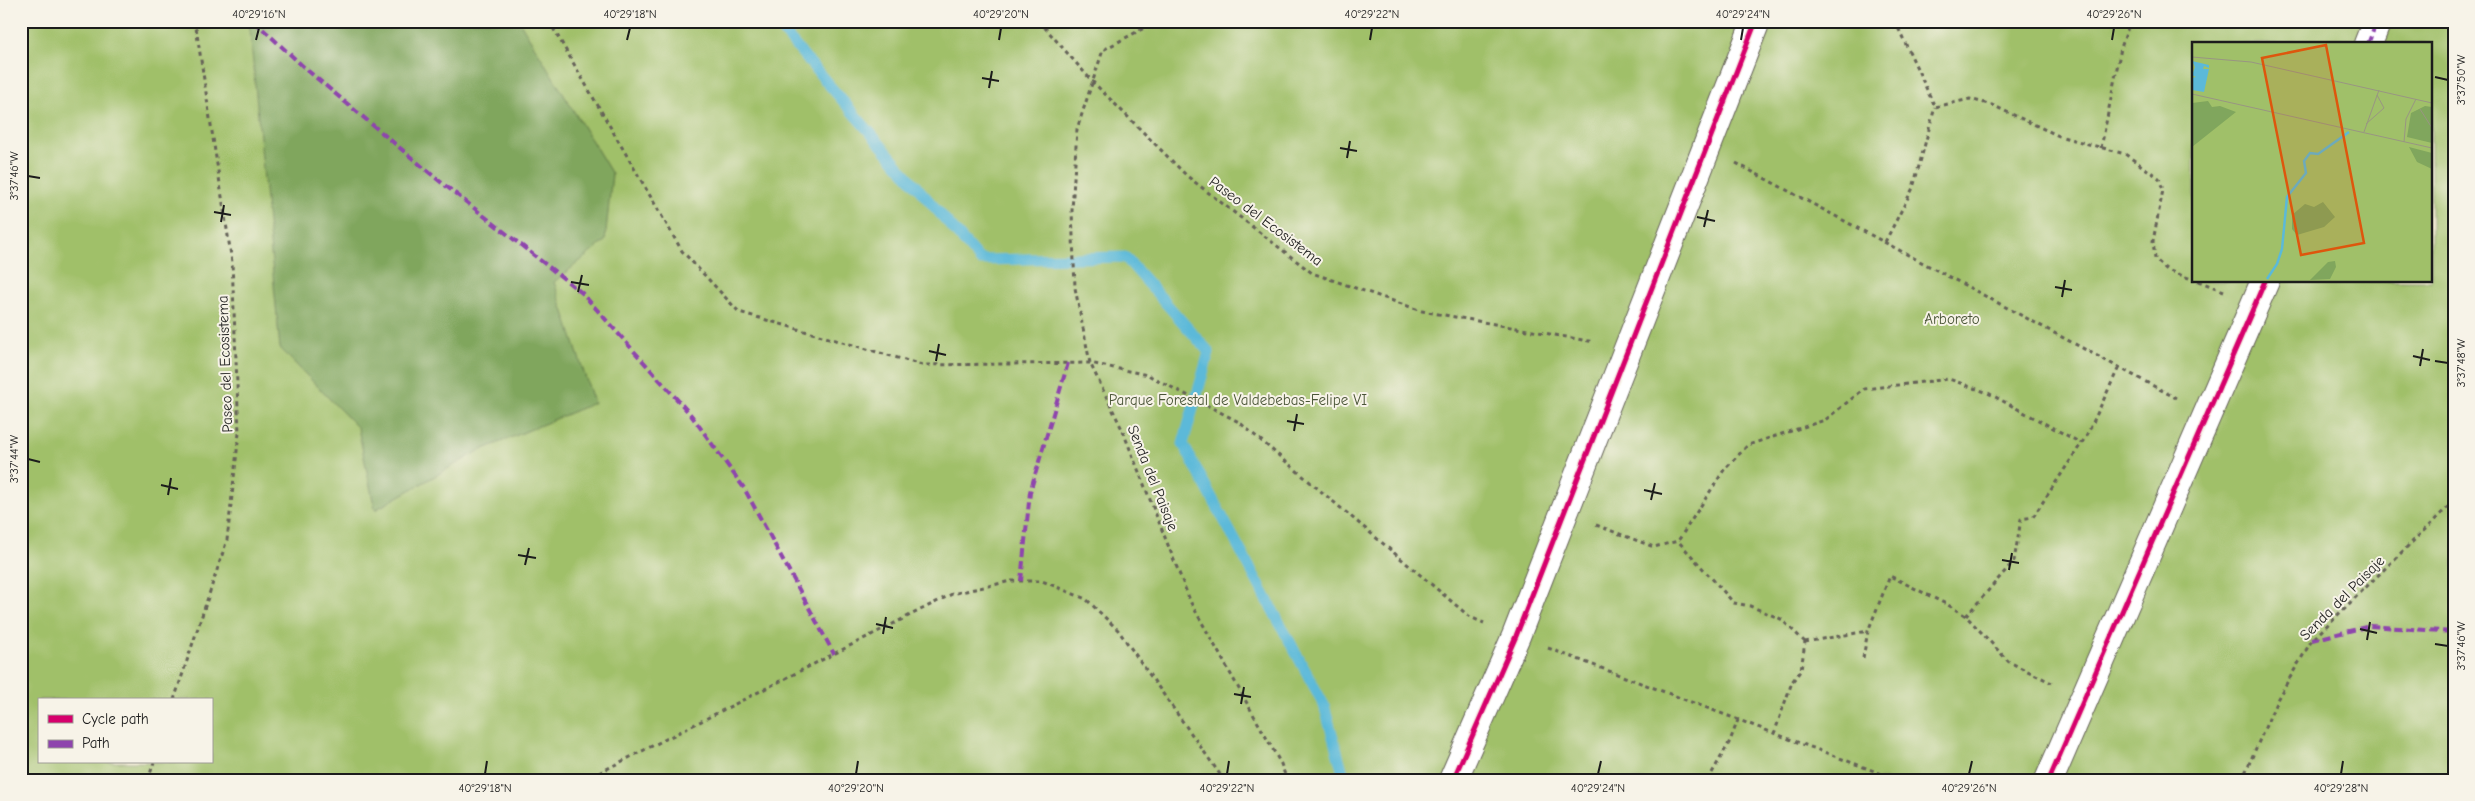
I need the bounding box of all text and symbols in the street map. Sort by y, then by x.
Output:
text: 40°29'16"N [232,7,286,21]
text: 40°29'18"N [603,7,657,21]
text: 40°29'20"N [973,7,1029,21]
text: 40°29'22"N [1345,7,1399,21]
text: 40°29'24"N [1716,7,1770,21]
text: 40°29'26"N [2086,7,2142,21]
inset map [2192,42,2432,282]
text: 3°37'50"W [2454,54,2468,105]
text: 3°37'46"W [7,151,21,201]
street label: Paseo del Ecosistema [1206,172,1326,270]
street label: Paseo del Ecosistema [214,295,236,433]
park label: Arboreto [1924,310,1980,328]
text: 3°37'48"W [2454,338,2468,387]
park label: Parque Forestal de Valdebebas-Felipe VI [1109,391,1367,409]
street label: Senda del Paisaje [1124,422,1183,534]
text: 3°37'44"W [7,434,21,483]
street label: Senda del Paisaje [2296,552,2388,644]
text: 3°37'46"W [2454,621,2468,671]
legend [38,698,212,764]
text: Cycle path [82,710,149,728]
text: Path [82,734,110,752]
text: 40°29'18"N [458,781,512,795]
text: 40°29'20"N [828,781,884,795]
text: 40°29'22"N [1200,781,1254,795]
text: 40°29'24"N [1571,781,1625,795]
text: 40°29'26"N [1941,781,1997,795]
text: 40°29'28"N [2314,781,2368,795]

